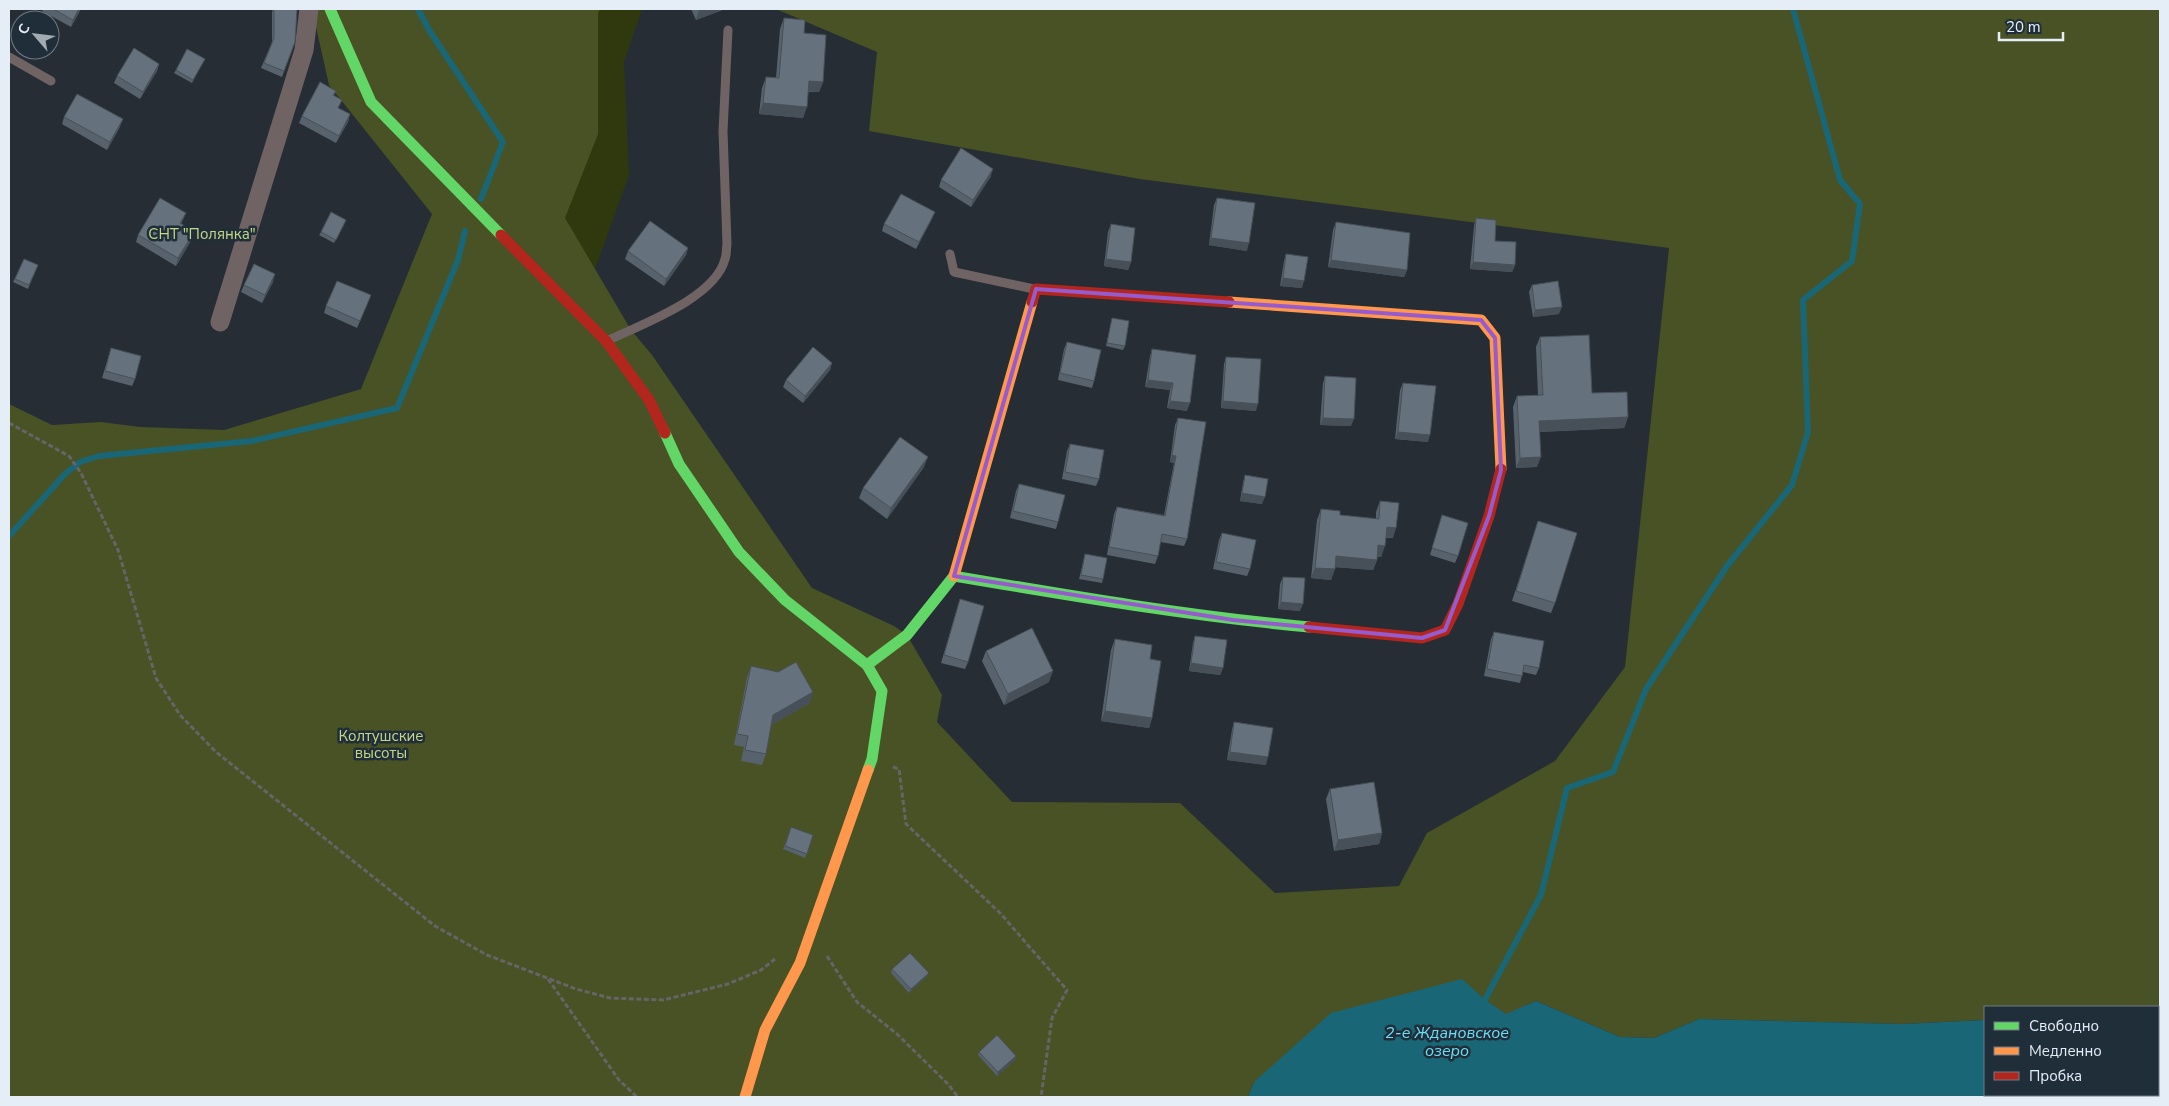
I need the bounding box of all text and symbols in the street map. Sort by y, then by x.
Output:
north arrow [10,10,60,60]
scale bar [1999,10,2063,42]
text: 20 m [2006,17,2041,37]
text: С [13,20,35,38]
park label: СНТ "Полянка" [148,224,256,244]
park label: Колтушские высоты [339,726,423,763]
legend [1984,1006,2159,1096]
text: Свободно [2029,1016,2099,1036]
water label: 2-е Ждановское озеро [1385,1022,1509,1062]
text: Медленно [2029,1041,2102,1061]
text: Пробка [2029,1066,2082,1086]

